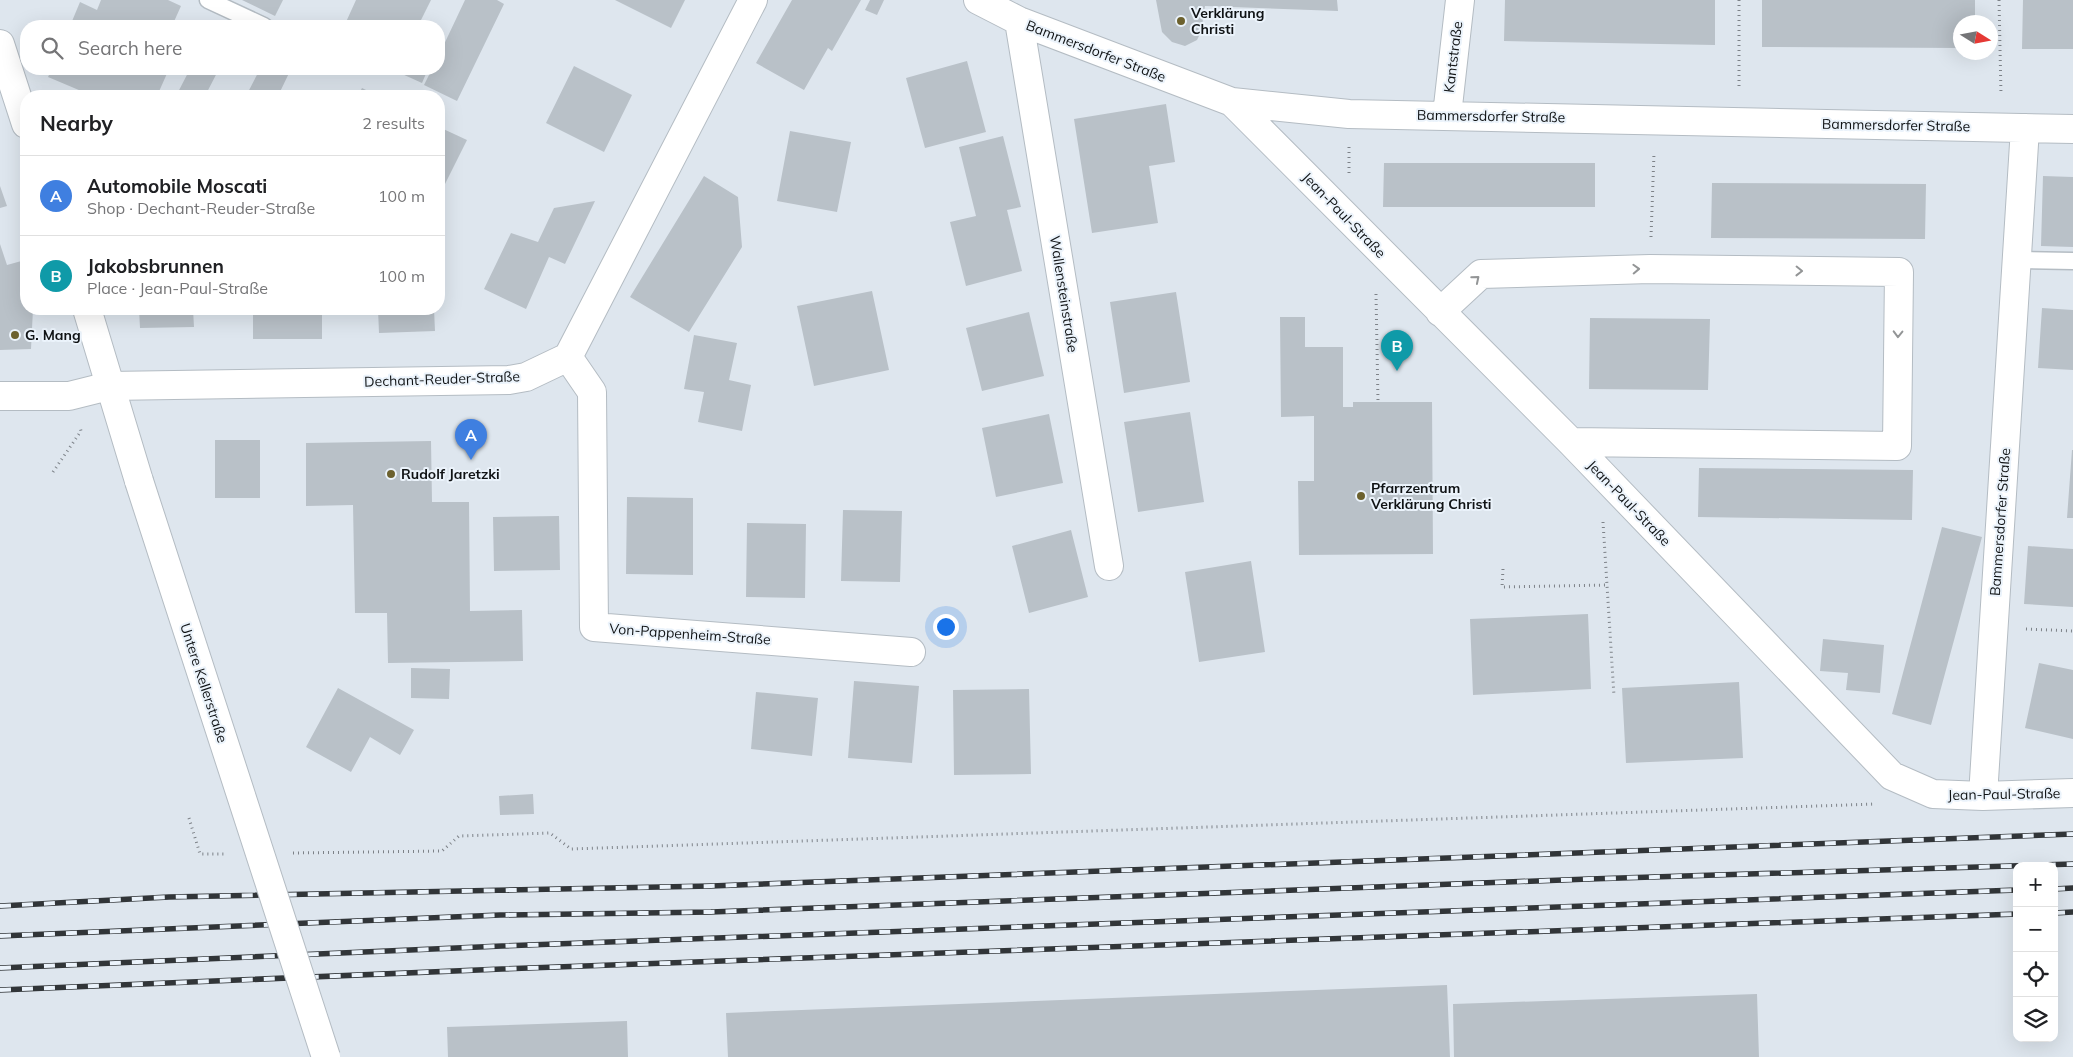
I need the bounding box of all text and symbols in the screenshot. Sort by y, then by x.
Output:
place label: Verklärung Christi [1190,4,1264,38]
marker: Verklärung Christi [1175,15,1187,27]
north arrow [1953,15,1998,60]
street label: Bammersdorfer Straße [1024,16,1168,86]
search box [20,20,445,75]
street label: Kantstraße [1440,20,1466,94]
icon: search [38,34,66,62]
text: Search here [78,36,182,60]
street label: Bammersdorfer Straße [1417,106,1565,126]
text: Nearby [40,110,113,136]
text: 2 results [362,113,425,133]
street label: Bammersdorfer Straße [1822,115,1970,135]
street label: Jean-Paul-Straße [1298,168,1390,262]
text: Automobile Moscati [87,174,267,198]
text: A [50,186,62,206]
text: 100 m [378,186,425,206]
text: Shop · Dechant-Reuder-Straße [87,198,315,218]
street label: Wallensteinstraße [1046,234,1082,354]
text: Jakobsbrunnen [87,254,224,278]
one-way arrow [1632,264,1640,274]
one-way arrow [1795,265,1803,276]
text: B [50,266,62,286]
text: 100 m [378,266,425,286]
one-way arrow [1470,277,1479,285]
text: Place · Jean-Paul-Straße [87,278,268,298]
place label: G. Mang [25,326,81,344]
marker: G. Mang [9,329,21,341]
pin: B [1381,330,1413,371]
one-way arrow [1893,330,1903,338]
street label: Dechant-Reuder-Straße [364,367,520,391]
pin: A [455,419,487,460]
street label: Bammersdorfer Straße [1986,447,2014,597]
street label: Jean-Paul-Straße [1583,456,1675,550]
place label: Rudolf Jaretzki [401,465,500,483]
marker: Rudolf Jaretzki [385,468,397,480]
place label: Pfarrzentrum Verklärung Christi [1370,479,1491,513]
marker: Pfarrzentrum Verklärung Christi [1355,490,1367,502]
your location [933,614,959,640]
street label: Von-Pappenheim-Straße [609,619,771,649]
street label: Untere Kellerstraße [176,621,232,745]
street label: Jean-Paul-Straße [1948,784,2060,804]
map controls [2013,862,2058,1042]
button: + [2013,862,2058,907]
button: − [2013,907,2058,952]
button: locate [2013,952,2058,997]
button: layers [2013,997,2058,1042]

